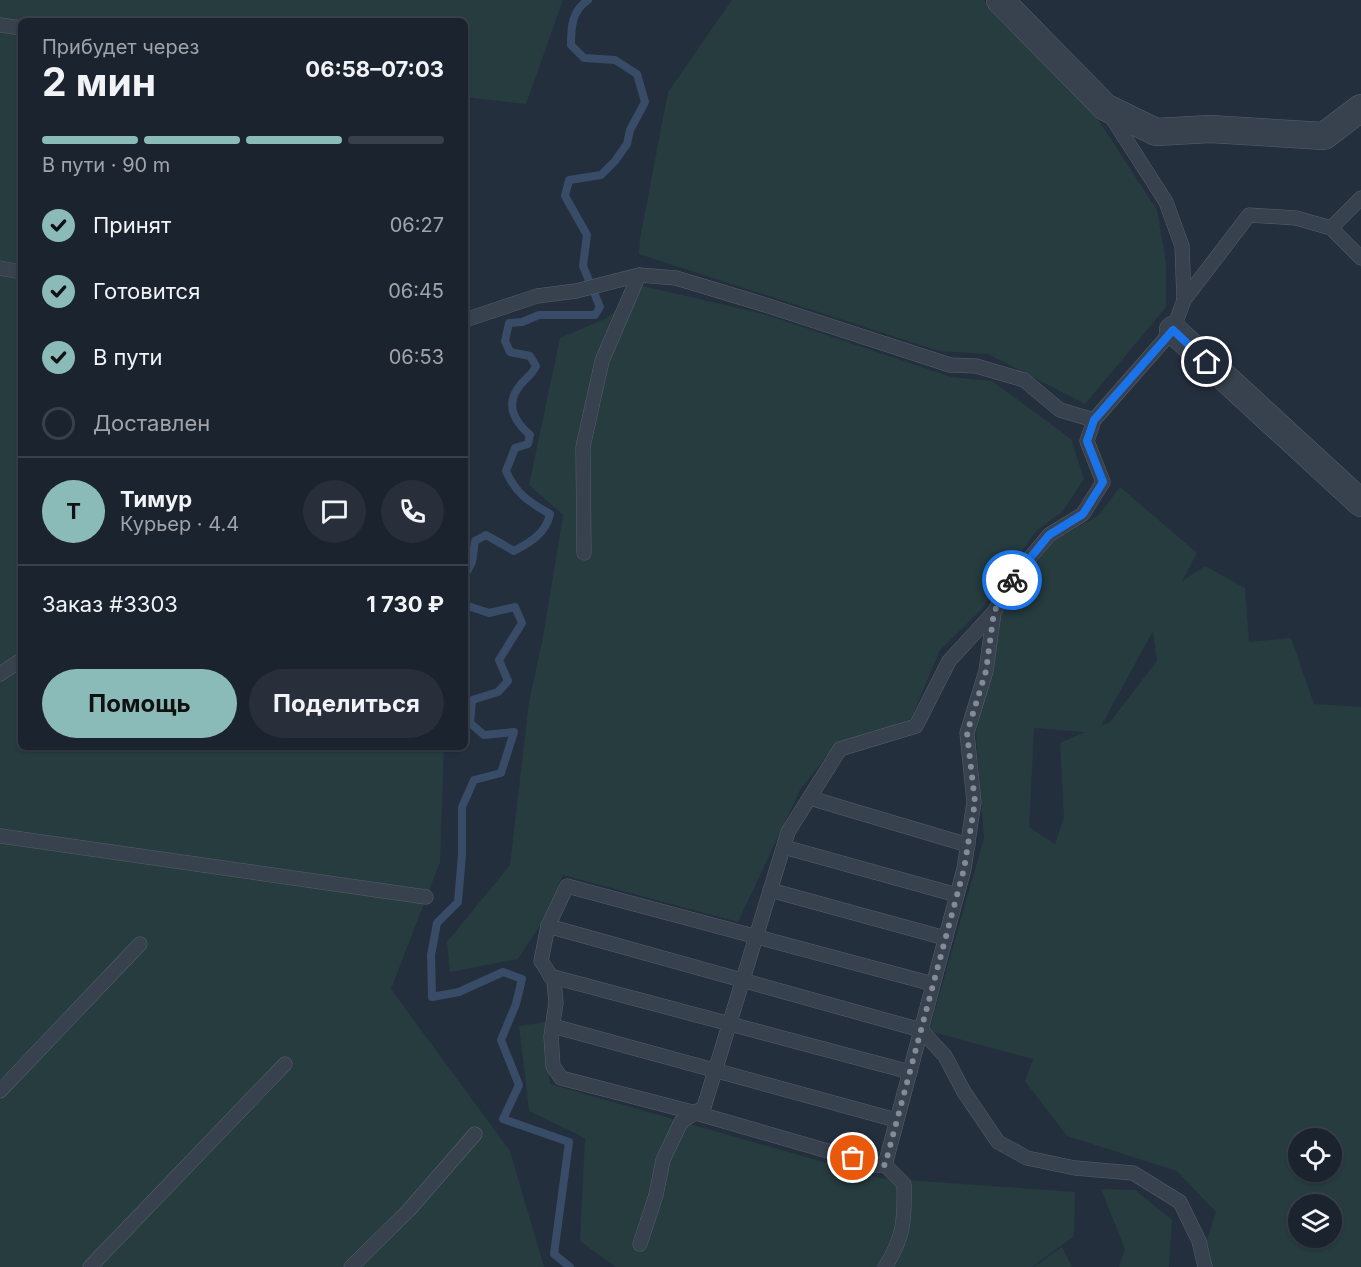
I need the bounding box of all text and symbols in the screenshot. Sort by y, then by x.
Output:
text: Прибудет через [42,35,199,59]
text: 06:58–07:03 [305,56,444,82]
text: 2 мин [42,58,156,105]
text: В пути · 90 m [42,153,170,177]
icon: check [42,209,75,242]
text: Принят [93,212,171,238]
text: 06:27 [390,213,444,237]
icon: check [42,275,75,308]
text: Готовится [93,278,200,304]
text: 06:45 [388,279,444,303]
pin [1181,336,1232,387]
icon: check [42,341,75,374]
text: В пути [93,344,162,370]
text: 06:53 [389,345,444,369]
icon: home [1190,345,1223,378]
text: Доставлен [93,410,210,436]
button: chat [303,480,366,543]
button: phone [381,480,444,543]
text: Тимур [120,486,192,512]
text: Т [66,498,81,524]
text: Курьер · 4.4 [120,512,239,536]
courier [982,550,1042,610]
icon: bike [996,564,1029,597]
text: Заказ #3303 [42,591,178,617]
text: 1 730 ₽ [366,591,444,617]
button: Помощь [42,669,237,738]
button: Поделиться [249,669,444,738]
map controls [1288,1128,1342,1248]
button: locate [1288,1128,1342,1182]
pin [827,1132,878,1183]
icon: bag [836,1141,869,1174]
button: layers [1288,1194,1342,1248]

